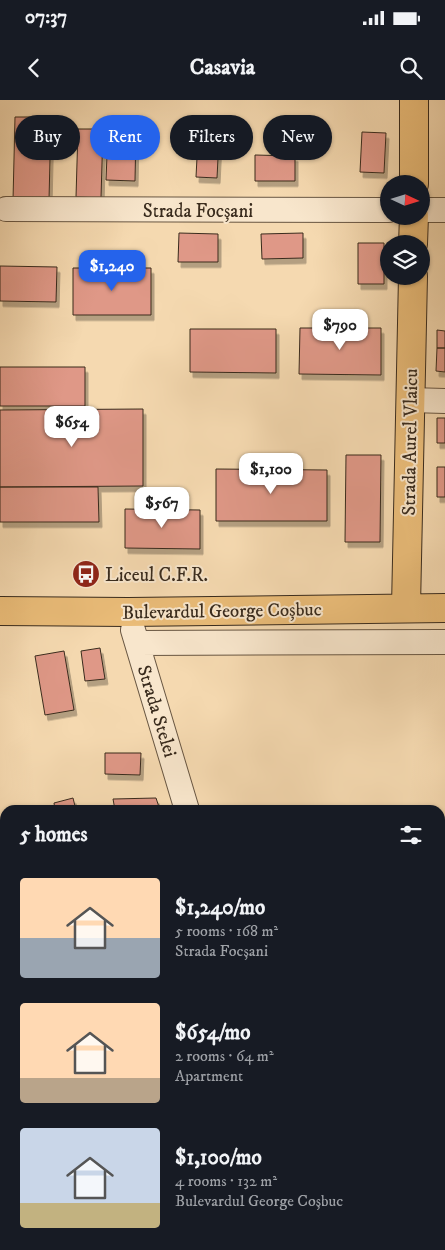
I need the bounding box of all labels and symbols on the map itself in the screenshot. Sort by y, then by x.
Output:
north arrow [380,175,430,225]
street label: Strada Focșani [143,200,253,223]
pin: $1,240 [71,250,153,292]
pin: $790 [310,308,370,351]
street label: Strada Aurel Vlaicu [398,368,423,516]
pin: $654 [42,406,102,448]
pin: $1,100 [230,452,312,495]
pin: $567 [132,486,192,529]
bus stop icon: Liceul C.F.R. [71,559,101,589]
place label: Liceul C.F.R. [105,564,208,587]
street label: Bulevardul George Coșbuc [122,598,322,625]
street label: Strada Stelei [132,663,182,760]

